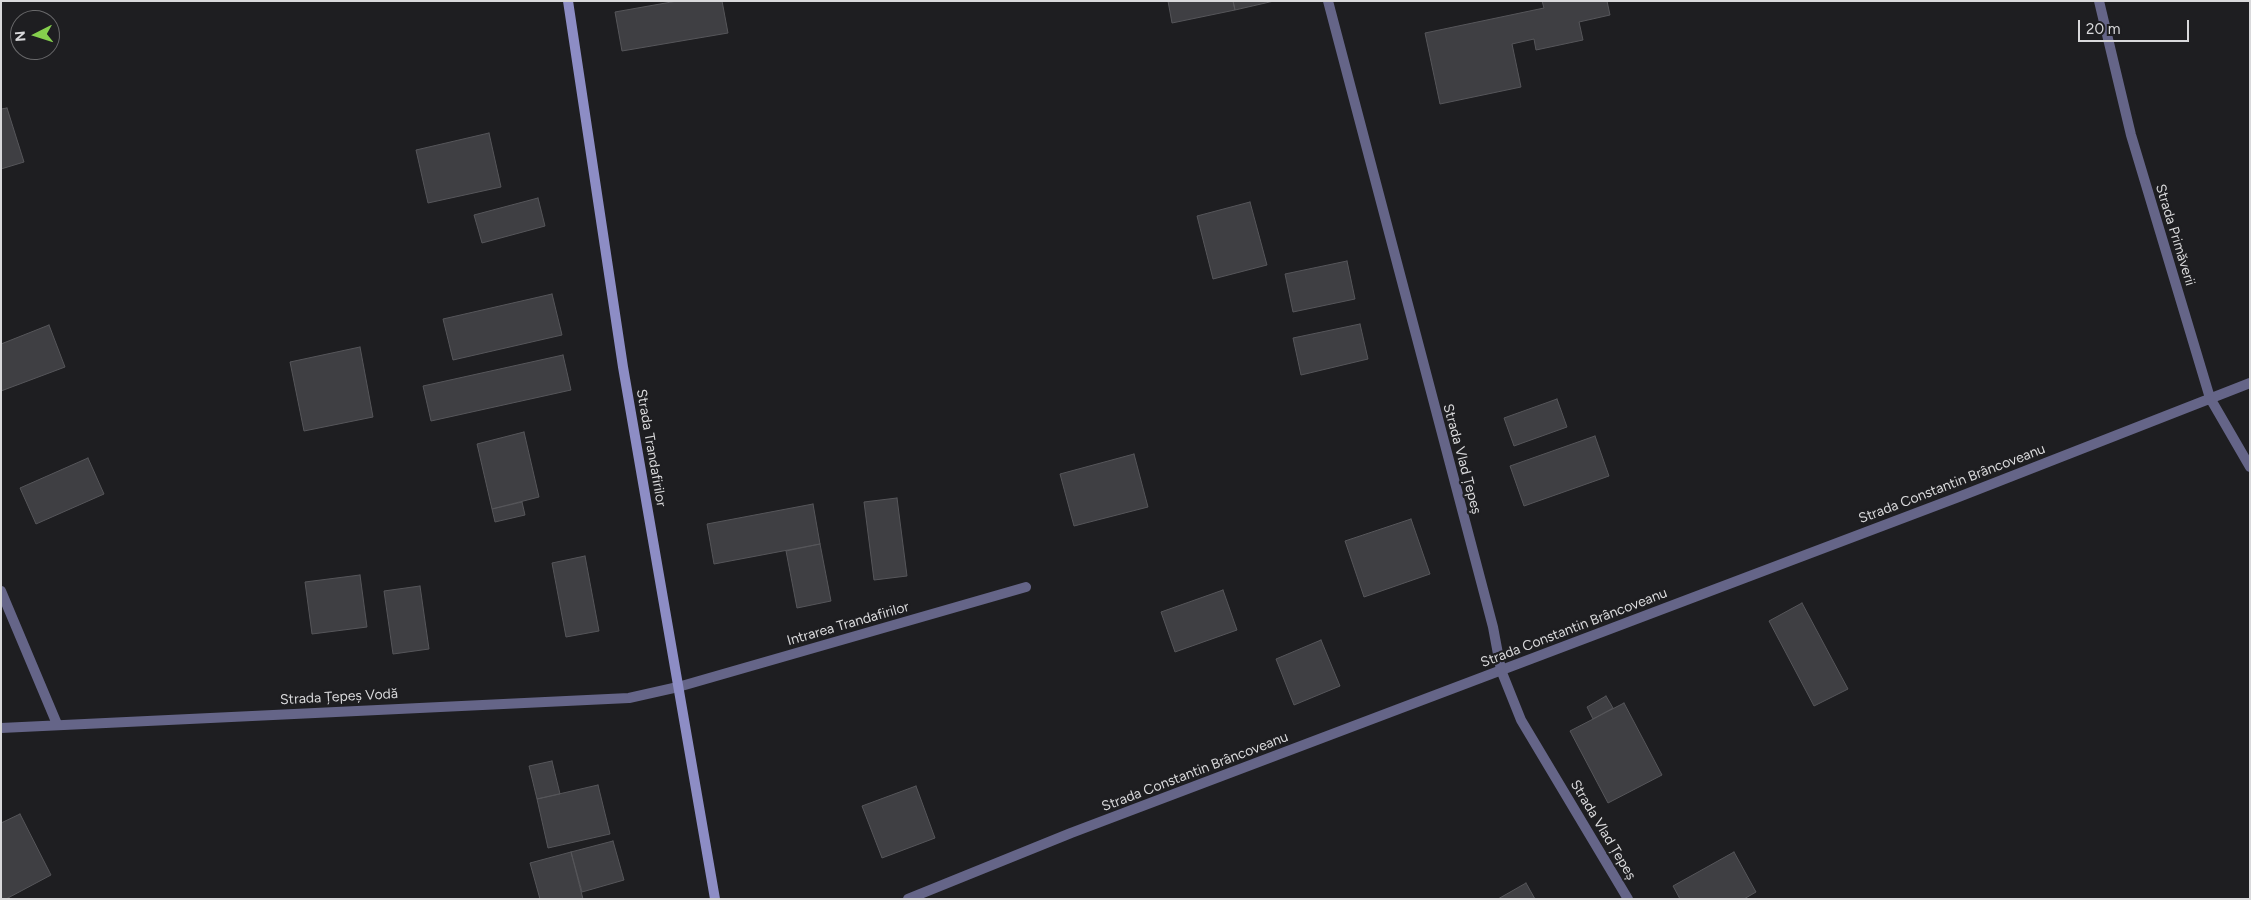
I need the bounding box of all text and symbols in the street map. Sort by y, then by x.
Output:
north arrow [10,10,60,60]
scale bar [2081,10,2192,42]
text: 20 m [2086,20,2120,38]
text: N [12,30,29,42]
street label: Strada Primăverii [2152,182,2198,288]
street label: Strada Trandafirilor [632,388,670,508]
street label: Strada Vlad Țepeș [1439,402,1485,516]
street label: Strada Constantin Brâncoveanu [1856,441,2048,527]
street label: Strada Constantin Brâncoveanu [1478,585,1670,671]
street label: Intrarea Trandafirilor [785,599,911,649]
street label: Strada Țepeș Vodă [280,686,398,708]
street label: Strada Constantin Brâncoveanu [1099,729,1291,815]
street label: Strada Vlad Țepeș [1567,777,1639,883]

